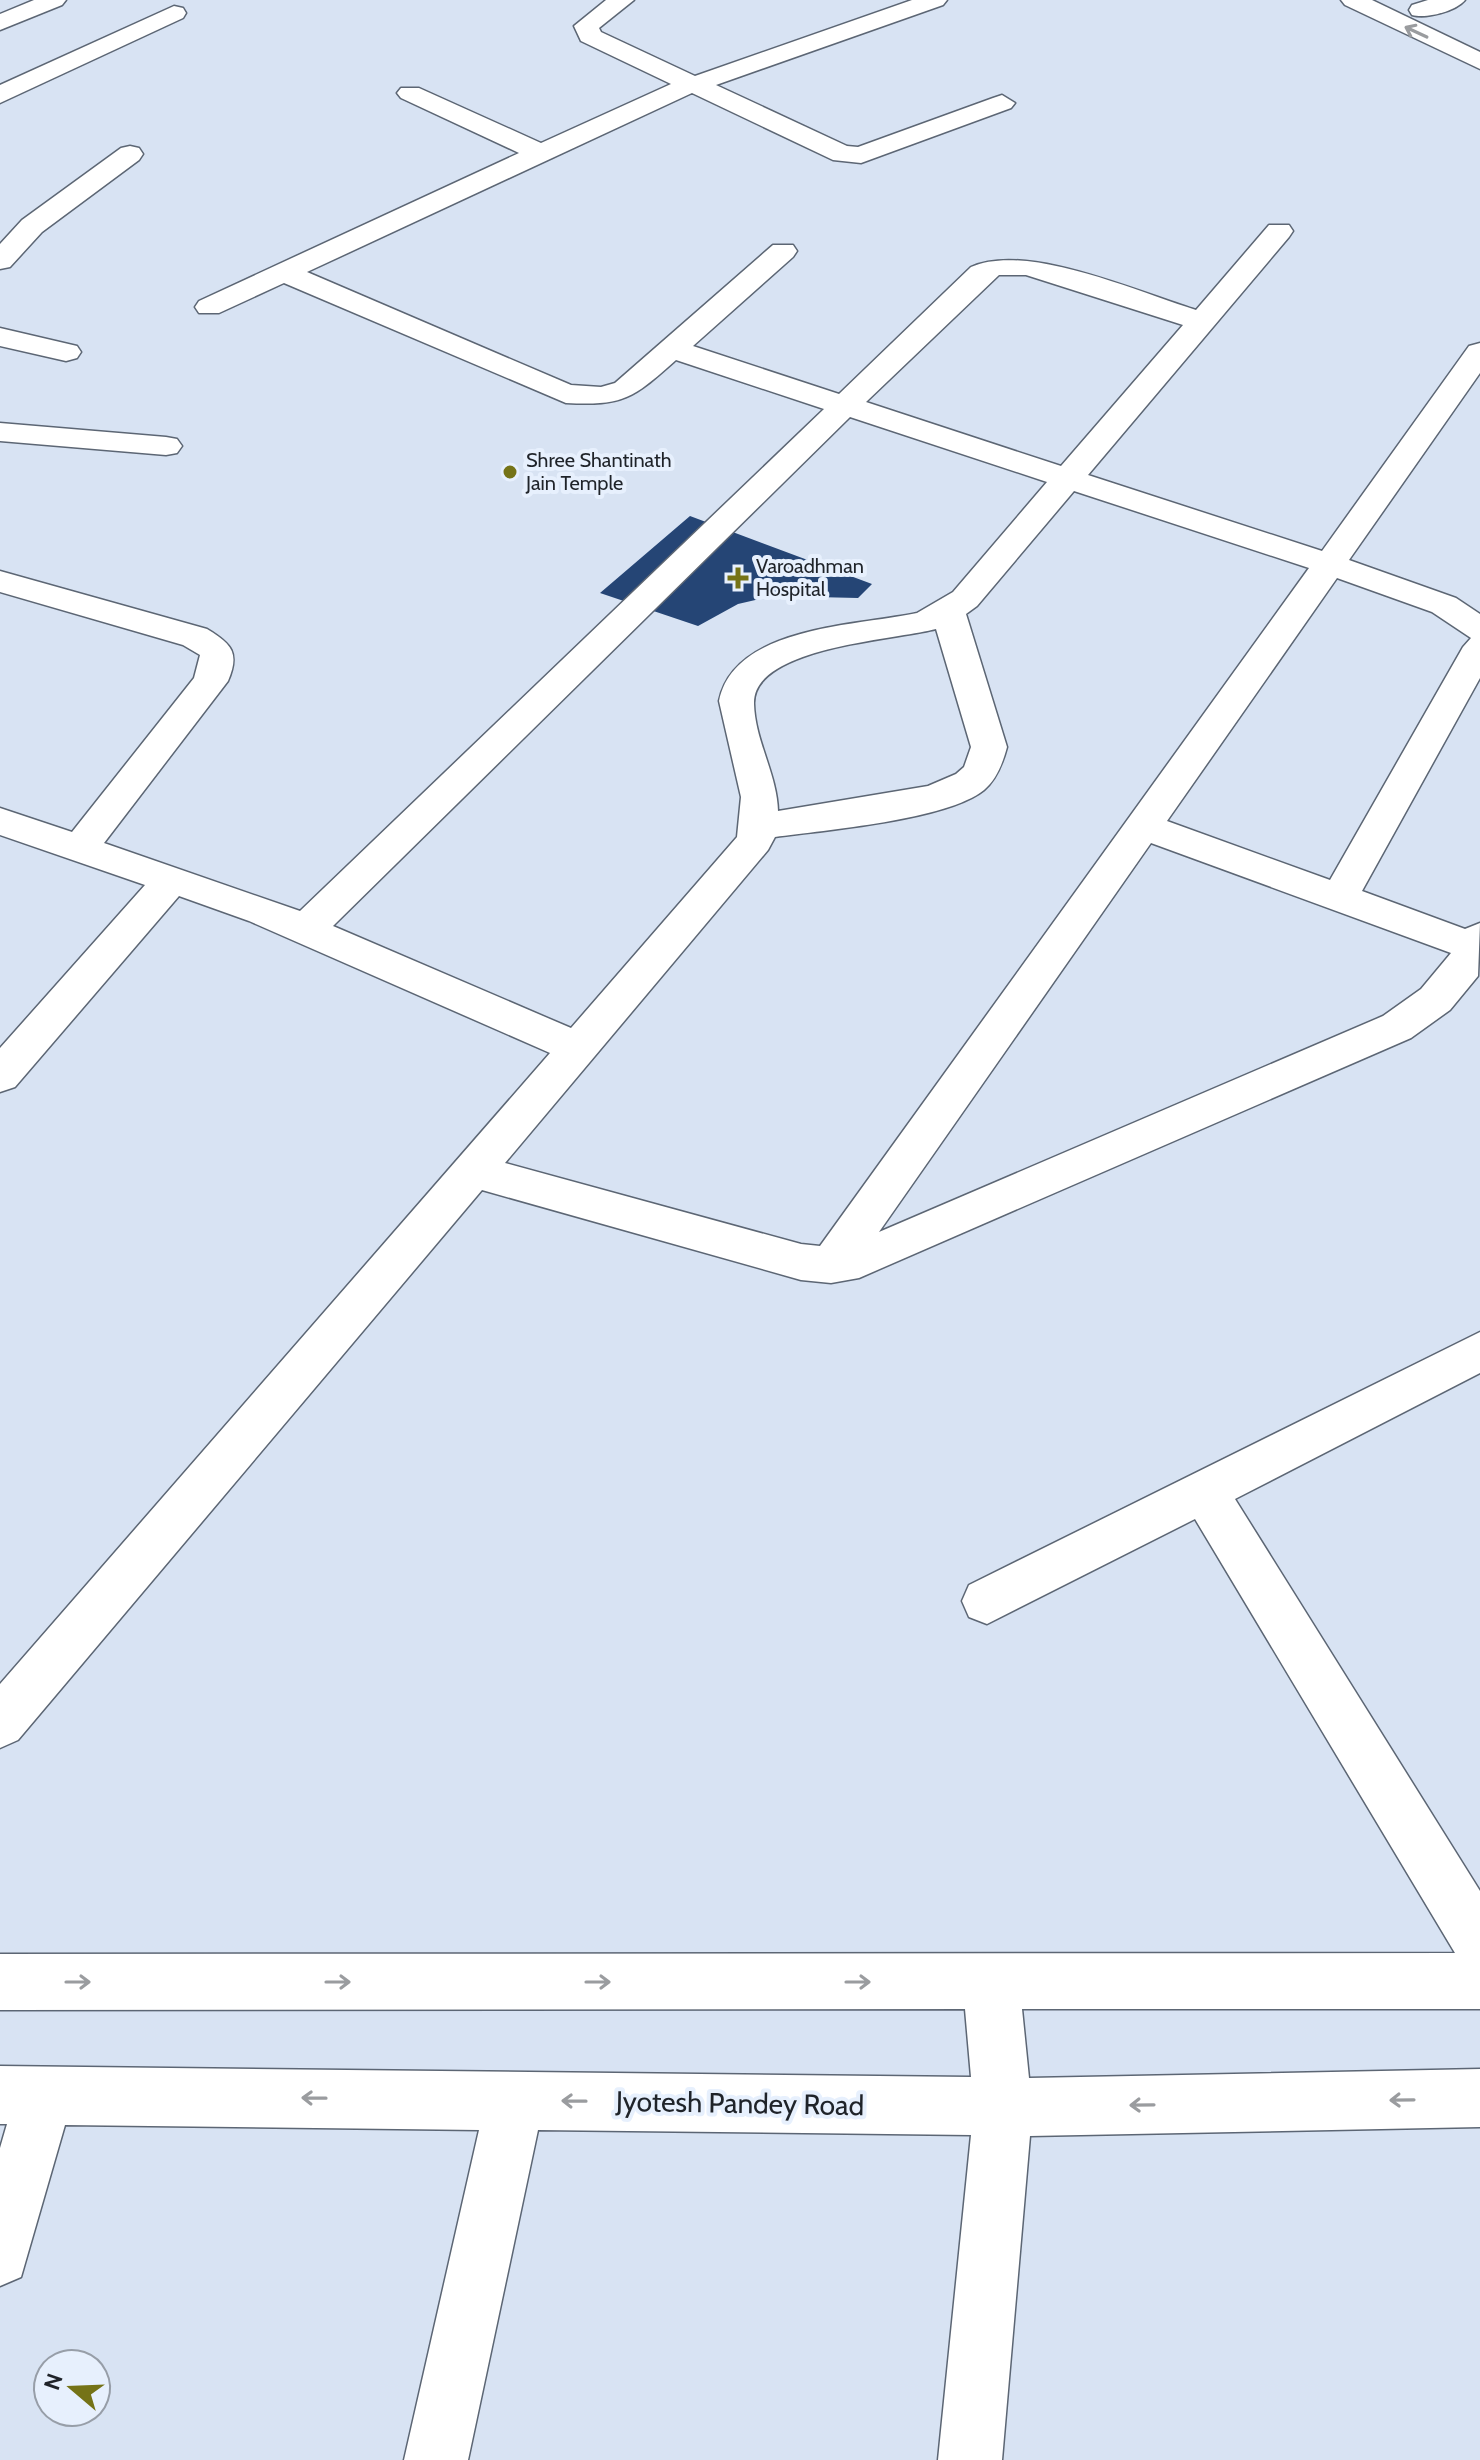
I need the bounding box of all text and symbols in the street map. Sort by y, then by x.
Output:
one-way arrow [1405,24,1429,39]
place label: Shree Shantinath Jain Temple [525,448,672,495]
marker: Shree Shantinath Jain Temple [501,463,519,481]
place label: Varoadhman Hospital [756,554,864,601]
marker: Varoadhman Hospital [727,567,749,589]
one-way arrow [64,1974,91,1990]
one-way arrow [324,1974,351,1990]
one-way arrow [584,1974,611,1990]
one-way arrow [844,1974,871,1990]
street label: Jyotesh Pandey Road [615,2084,864,2122]
one-way arrow [301,2091,328,2106]
one-way arrow [1389,2092,1416,2107]
one-way arrow [561,2094,588,2109]
one-way arrow [1129,2097,1156,2113]
north arrow [32,2348,112,2428]
text: N [38,2370,69,2393]

